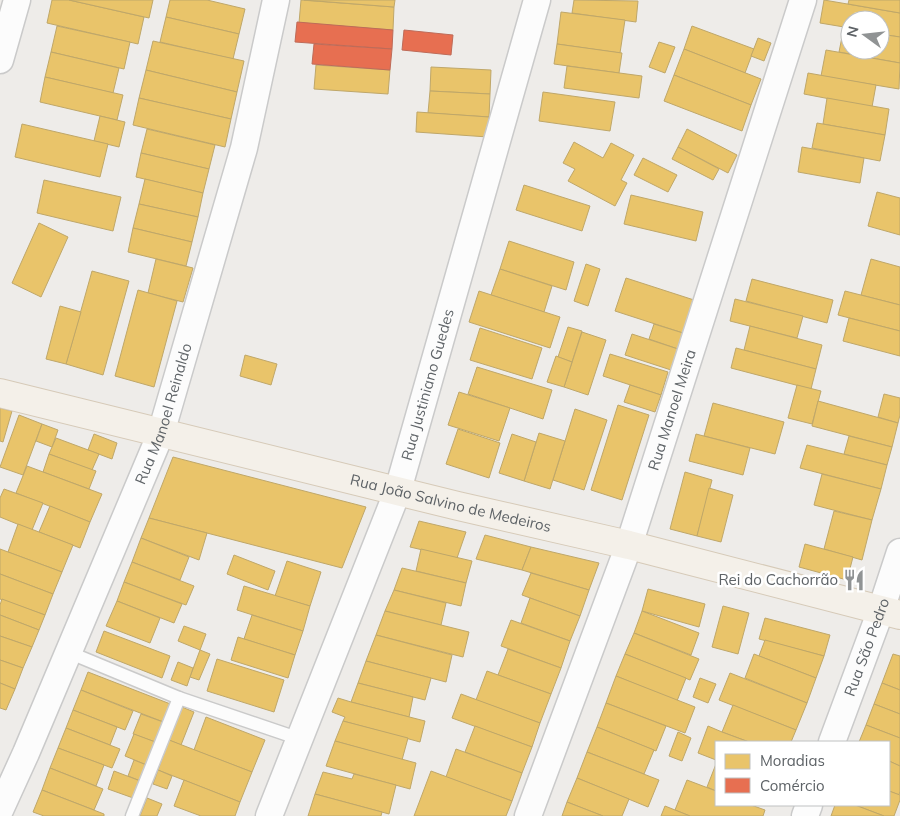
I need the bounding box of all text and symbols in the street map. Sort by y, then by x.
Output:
north arrow [840,10,890,60]
text: N [842,24,863,39]
street label: Rua Justiniano Guedes [397,307,458,463]
street label: Rua Manoel Reinaldo [130,341,196,487]
street label: Rua Manoel Meira [643,347,700,473]
street label: Rua João Salvino de Medeiros [348,470,553,536]
restaurant icon: Rei do Cachorrão [841,567,867,593]
place label: Rei do Cachorrão [718,570,838,589]
street label: Rua São Pedro [840,596,893,699]
legend [715,741,890,806]
text: Moradias [760,751,825,770]
text: Comércio [760,776,825,795]

